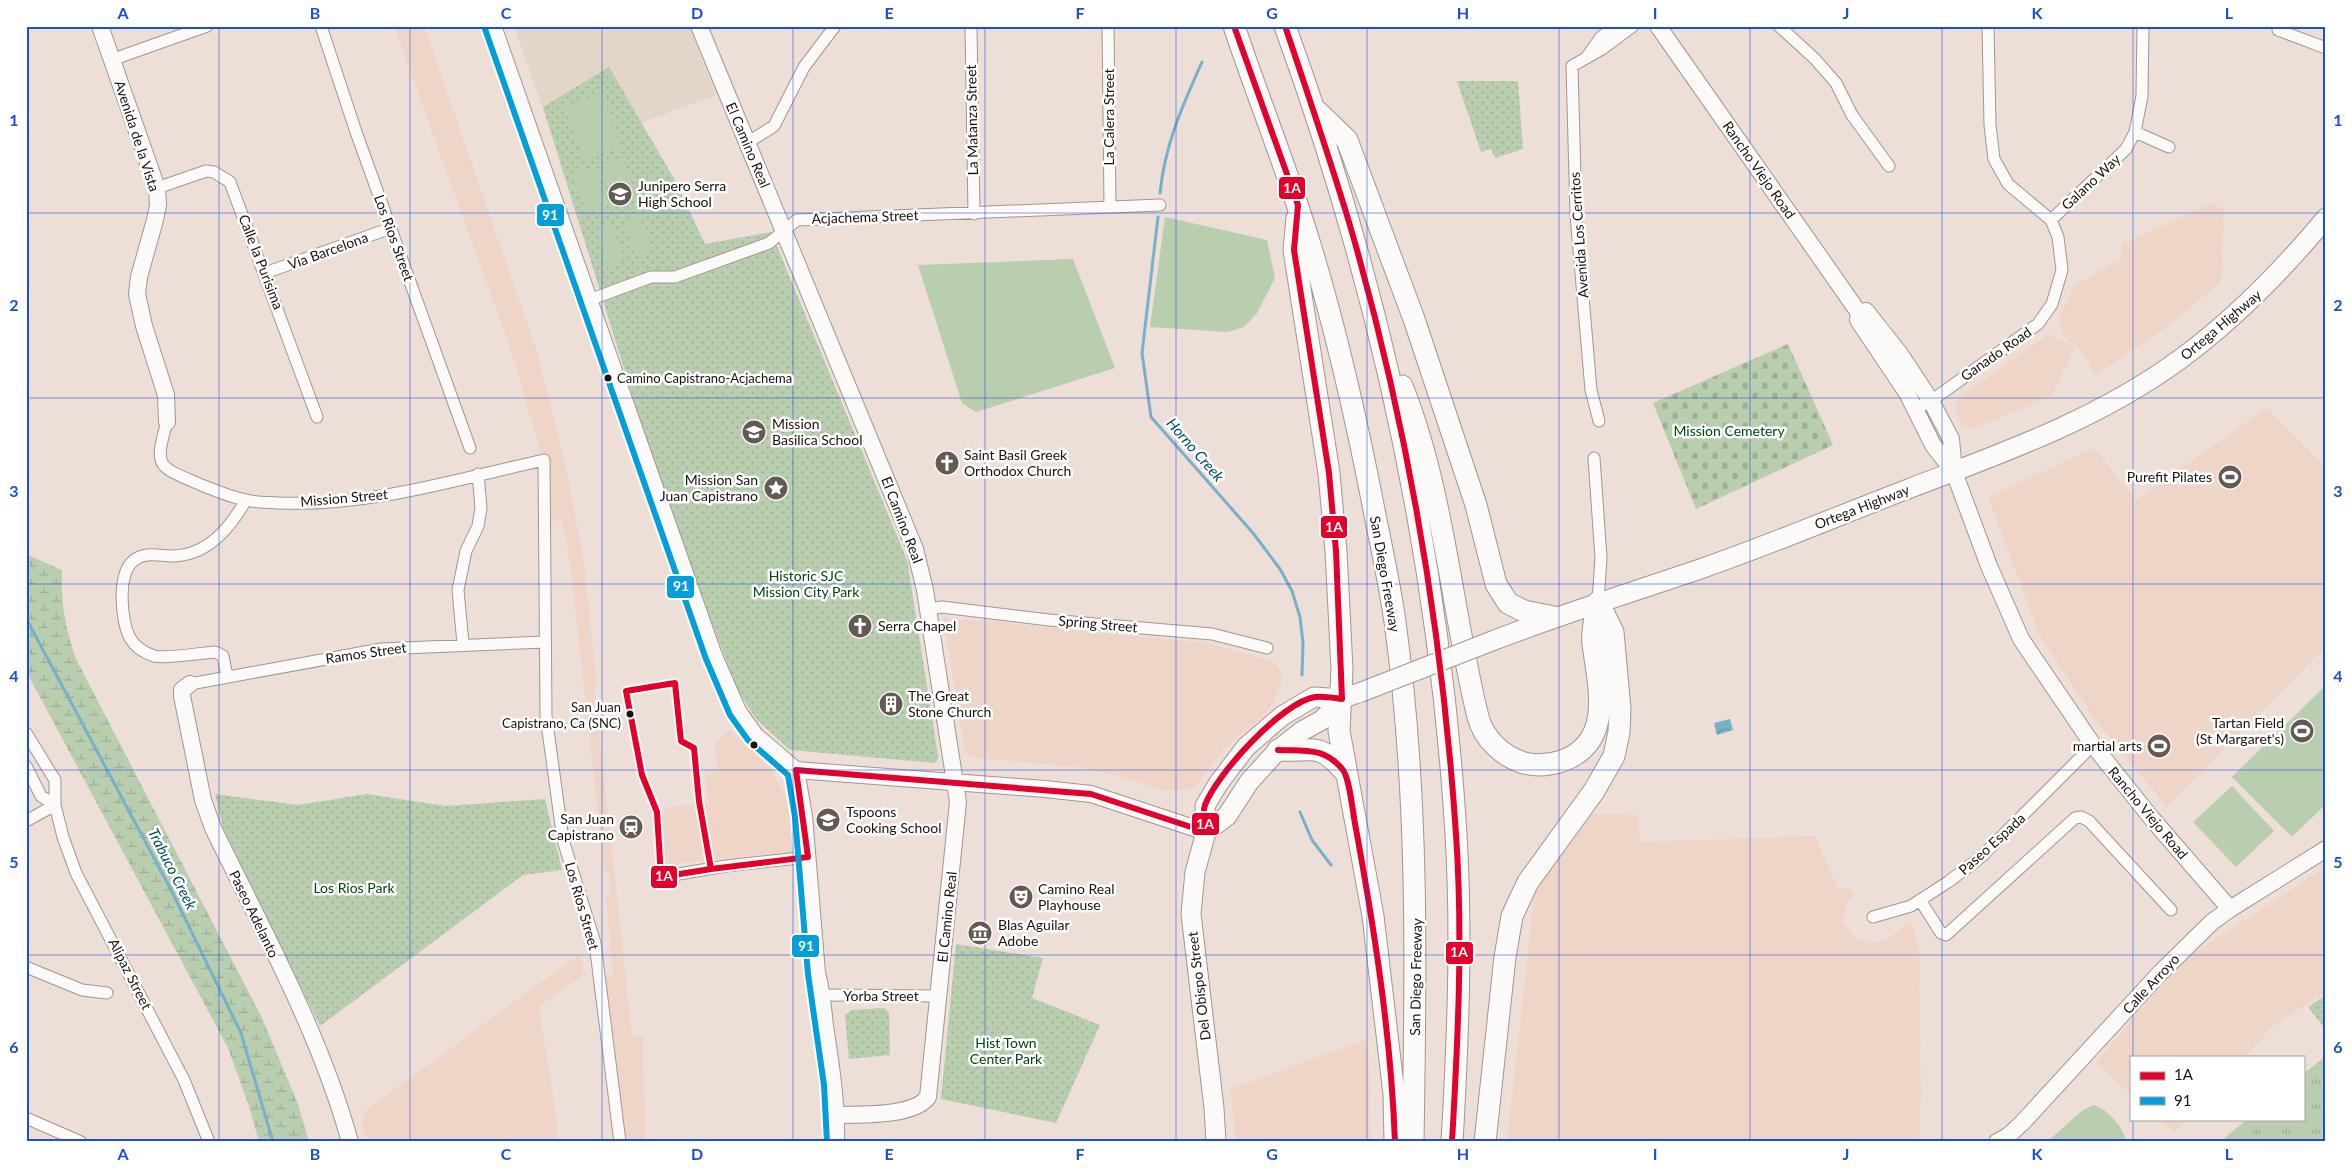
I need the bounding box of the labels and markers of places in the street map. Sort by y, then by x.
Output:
place label: Junipero Serra High School [638,177,726,210]
school or university icon: Junipero Serra High School [607,181,633,207]
place label: Camino Capistrano-Acjachema [617,370,792,386]
marker: Camino Capistrano-Acjachema [603,373,613,383]
place label: Mission Basilica School [772,415,862,448]
school or university icon: Mission Basilica School [741,419,767,445]
place label: Saint Basil Greek Orthodox Church [964,446,1071,479]
church icon: Saint Basil Greek Orthodox Church [934,450,960,476]
sports icon: Purefit Pilates [2217,464,2243,490]
place label: Purefit Pilates [2127,468,2212,485]
place label: Mission San Juan Capistrano [660,471,758,504]
place icon: Mission San Juan Capistrano [763,475,789,501]
church icon: Serra Chapel [847,613,873,639]
place label: Serra Chapel [878,617,956,634]
place label: The Great Stone Church [908,687,991,720]
building icon: The Great Stone Church [878,691,904,717]
place label: San Juan Capistrano, Ca (SNC) [502,699,621,731]
marker: San Juan Capistrano, Ca (SNC) [625,709,635,719]
place label: Tartan Field (St Margaret's) [2196,714,2284,747]
sports icon: Tartan Field (St Margaret's) [2289,718,2315,744]
sports icon: martial arts [2146,733,2172,759]
place label: martial arts [2073,737,2142,754]
unlabelled marker [749,740,759,750]
place label: Tspoons Cooking School [846,803,941,836]
school or university icon: Tspoons Cooking School [815,807,841,833]
place label: San Juan Capistrano [548,810,614,843]
station icon: San Juan Capistrano [618,814,644,840]
place label: Camino Real Playhouse [1038,880,1115,913]
theatre icon: Camino Real Playhouse [1008,884,1034,910]
place label: Blas Aguilar Adobe [998,916,1070,949]
museum icon: Blas Aguilar Adobe [967,920,993,946]

